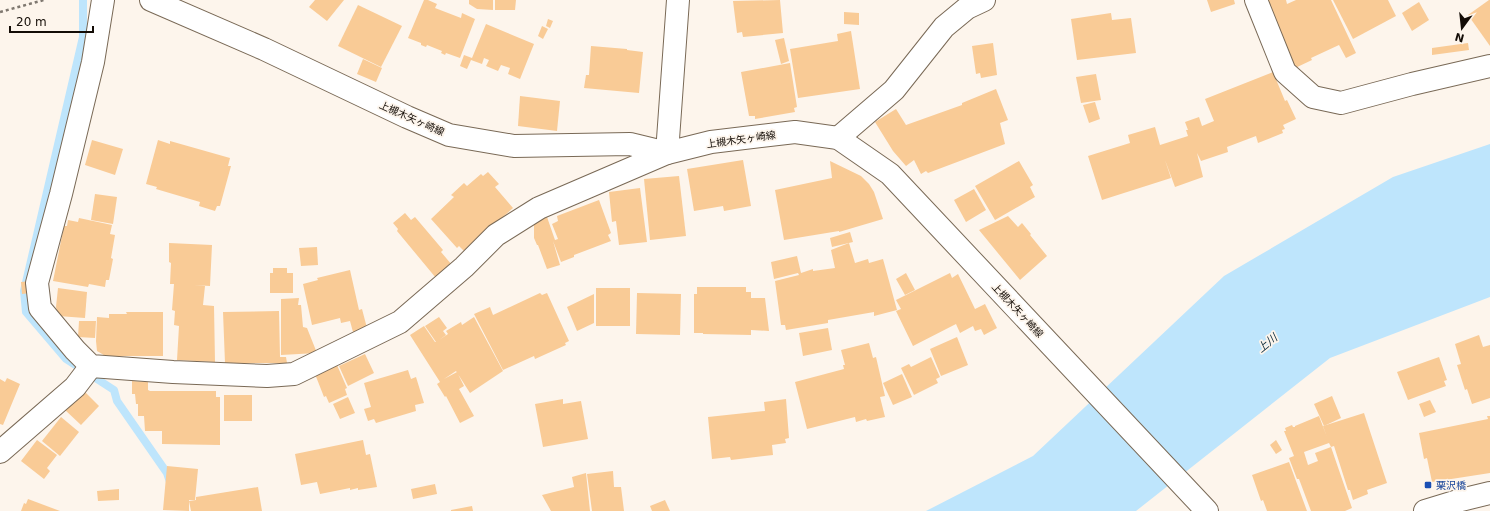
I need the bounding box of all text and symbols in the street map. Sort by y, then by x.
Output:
scale bar [10,8,93,34]
north arrow [1442,8,1482,48]
text: 20 m [16,15,47,29]
text: N [1453,30,1466,45]
street label: 上槻木矢ヶ崎線 [378,99,446,138]
street label: 上槻木矢ヶ崎線 [706,129,776,150]
street label: 上槻木矢ヶ崎線 [990,281,1046,340]
water label: 上川 [1255,331,1281,355]
marker: 栗沢橋 [1423,480,1433,490]
place label: 栗沢橋 [1436,480,1466,491]

